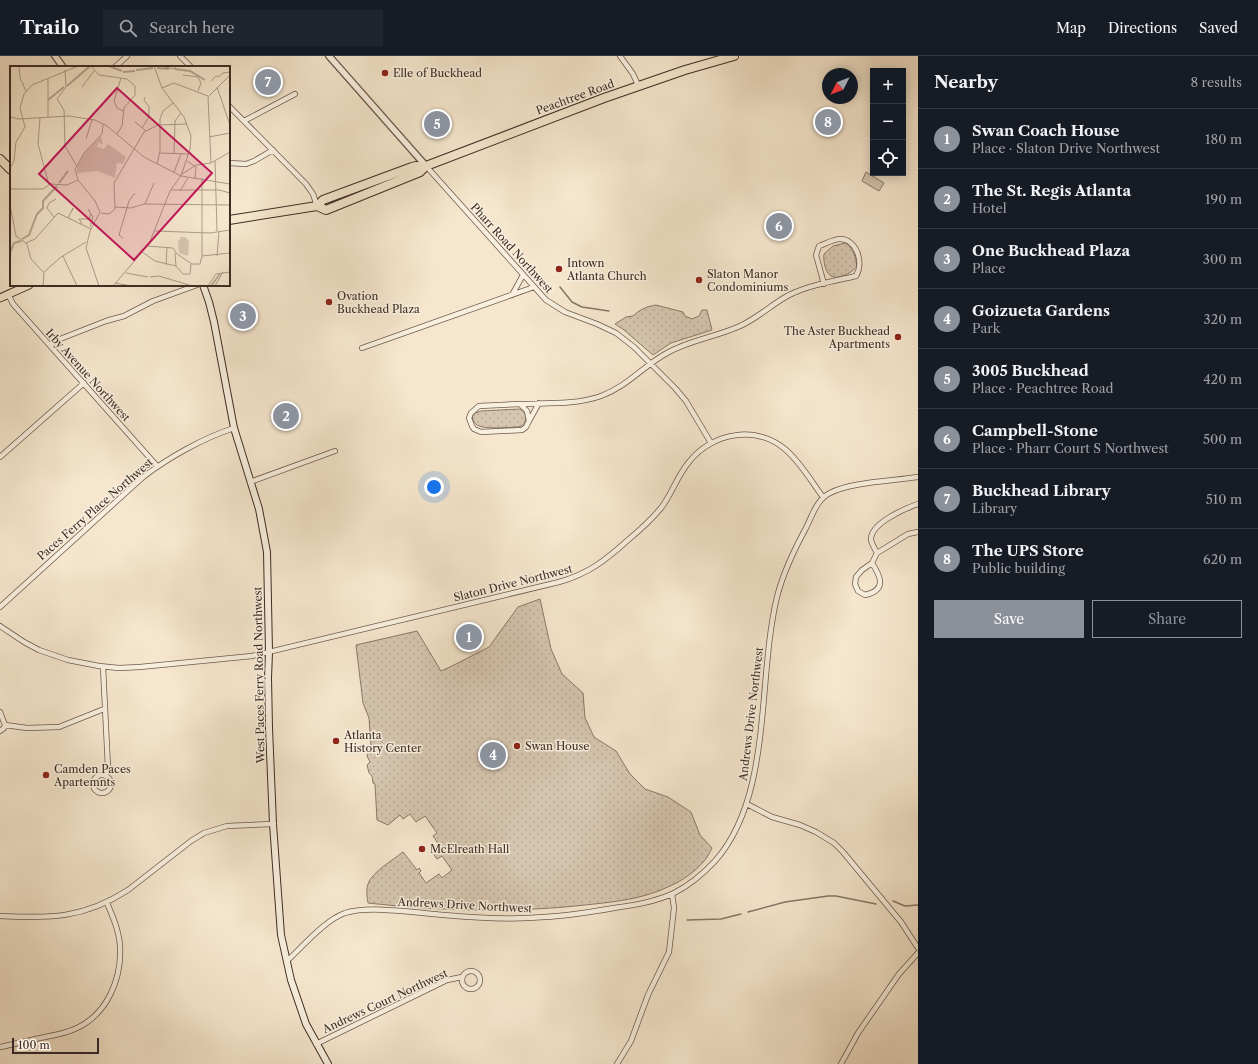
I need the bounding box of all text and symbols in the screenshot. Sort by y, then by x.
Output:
search box [103,10,383,46]
text: Trailo [20,16,79,39]
icon: search [117,17,139,39]
text: Search here [149,18,234,37]
text: Map [1056,19,1086,37]
text: Directions [1108,19,1177,37]
text: Saved [1199,19,1238,37]
inset map [10,66,230,286]
place label: Elle of Buckhead [393,66,482,80]
pin: 7 [255,67,281,97]
marker: Elle of Buckhead [380,68,390,78]
north arrow [822,68,858,104]
map controls [870,68,906,176]
button: + [870,68,906,104]
text: Nearby [934,72,998,92]
text: 8 results [1190,74,1242,90]
street label: Peachtree Road [534,76,616,118]
button: − [870,104,906,140]
pin: 8 [815,107,841,137]
pin: 5 [424,109,450,139]
text: Swan Coach House [972,121,1119,140]
text: 1 [944,131,950,147]
text: 180 m [1205,131,1242,147]
button: locate [870,140,906,176]
text: Place · Slaton Drive Northwest [972,140,1160,156]
text: The St. Regis Atlanta [972,181,1131,200]
text: 2 [943,191,951,207]
text: 190 m [1205,191,1242,207]
street label: Pharr Road Northwest [468,200,556,296]
text: Hotel [972,200,1007,216]
pin: 6 [766,211,792,241]
text: One Buckhead Plaza [972,241,1130,260]
text: 3 [943,251,951,267]
text: 300 m [1203,251,1242,267]
place label: Intown Atlanta Church [566,256,647,283]
text: Place [972,260,1005,276]
marker: Intown Atlanta Church [554,264,564,274]
place label: Slaton Manor Condominiums [707,267,788,294]
marker: Slaton Manor Condominiums [694,275,704,285]
place label: Ovation Buckhead Plaza [337,289,420,316]
marker: Ovation Buckhead Plaza [324,297,334,307]
pin: 3 [230,301,256,331]
text: Goizueta Gardens [972,301,1110,320]
text: 4 [943,311,951,327]
text: 320 m [1204,311,1242,327]
text: Park [972,320,1000,336]
place label: The Aster Buckhead Apartments [784,324,890,351]
street label: Irby Avenue Northwest [43,326,133,424]
marker: The Aster Buckhead Apartments [893,332,903,342]
text: 3005 Buckhead [972,361,1089,380]
text: 5 [943,371,951,387]
text: 420 m [1203,371,1242,387]
text: Place · Peachtree Road [972,380,1113,396]
pin: 2 [273,401,299,431]
text: Campbell-Stone [972,421,1098,440]
text: 6 [943,431,951,447]
text: 500 m [1203,431,1242,447]
text: Place · Pharr Court S Northwest [972,440,1169,456]
street label: Paces Ferry Place Northwest [34,455,156,563]
your location [424,477,444,497]
text: Buckhead Library [972,481,1111,500]
text: 7 [944,491,950,507]
text: 510 m [1206,491,1242,507]
text: Library [972,500,1017,516]
text: The UPS Store [972,541,1084,560]
text: 8 [943,551,951,567]
text: 620 m [1203,551,1242,567]
text: Public building [972,560,1065,576]
street label: Slaton Drive Northwest [452,561,574,605]
street label: West Paces Ferry Road Northwest [250,586,268,764]
button: Save [934,600,1084,638]
button: Share [1092,600,1242,638]
pin: 1 [456,622,482,652]
street label: Andrews Drive Northwest [736,646,766,783]
place label: Atlanta History Center [343,728,422,755]
marker: Atlanta History Center [331,736,341,746]
place label: Swan House [525,739,590,753]
pin: 4 [480,740,506,770]
marker: Swan House [512,741,522,751]
place label: Camden Paces Apartemnts [53,762,131,789]
marker: Camden Paces Apartemnts [41,770,51,780]
place label: McElreath Hall [430,842,510,856]
marker: McElreath Hall [417,844,427,854]
street label: Andrews Drive Northwest [396,894,533,916]
street label: Andrews Court Northwest [319,966,450,1037]
scale bar [12,1036,99,1055]
text: 100 m [18,1038,50,1052]

